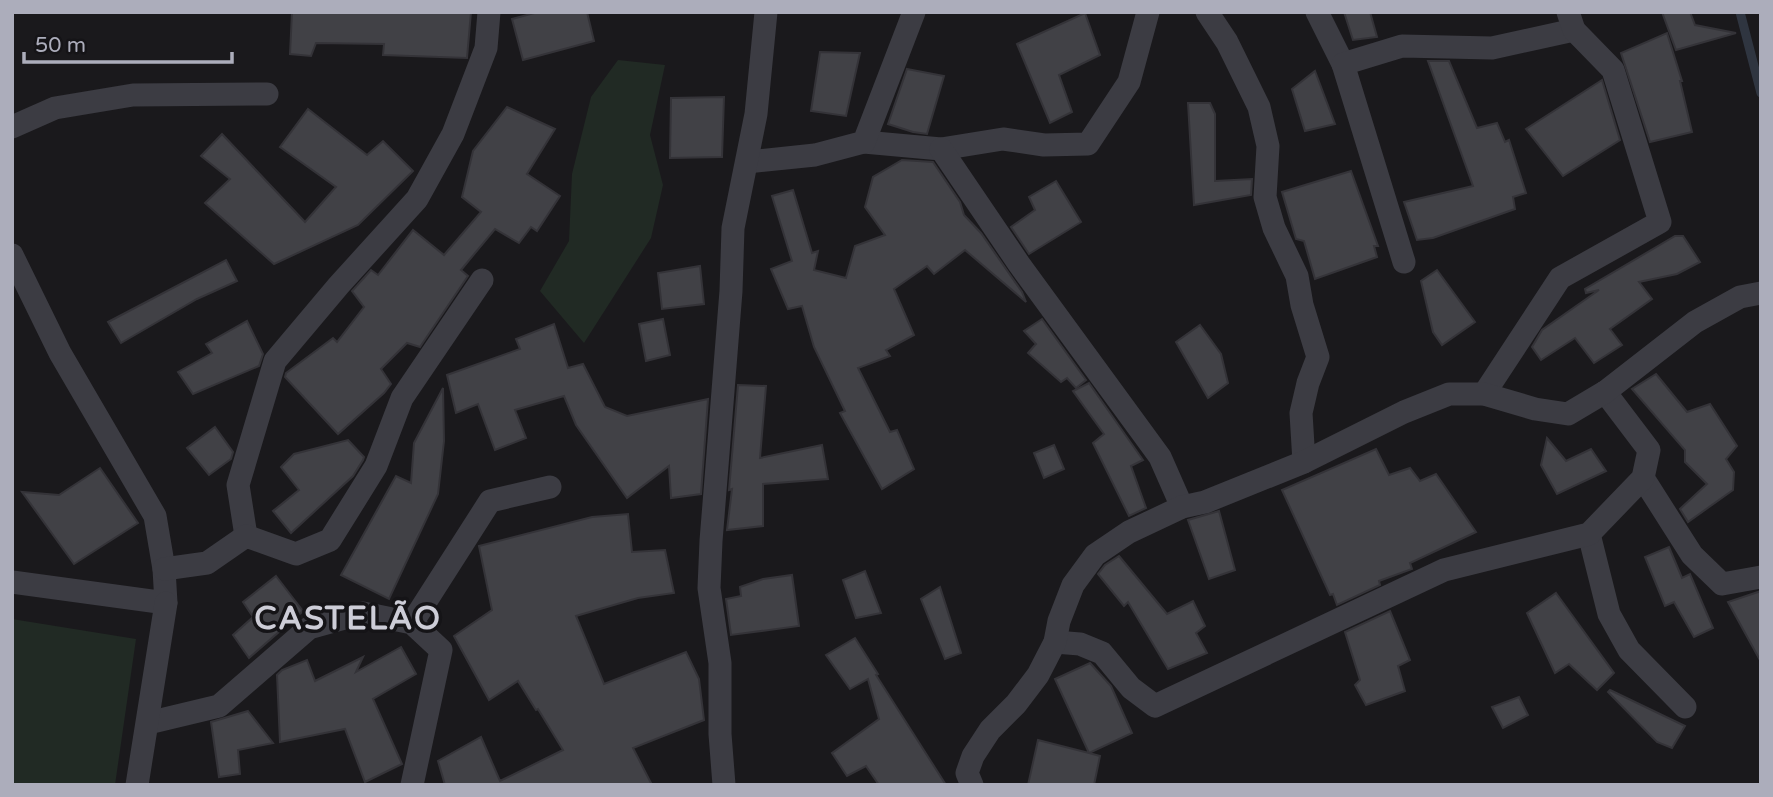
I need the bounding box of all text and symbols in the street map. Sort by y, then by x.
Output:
scale bar [24,21,233,65]
text: 50 m [35,33,86,58]
district label: CASTELÃO [254,600,442,638]

